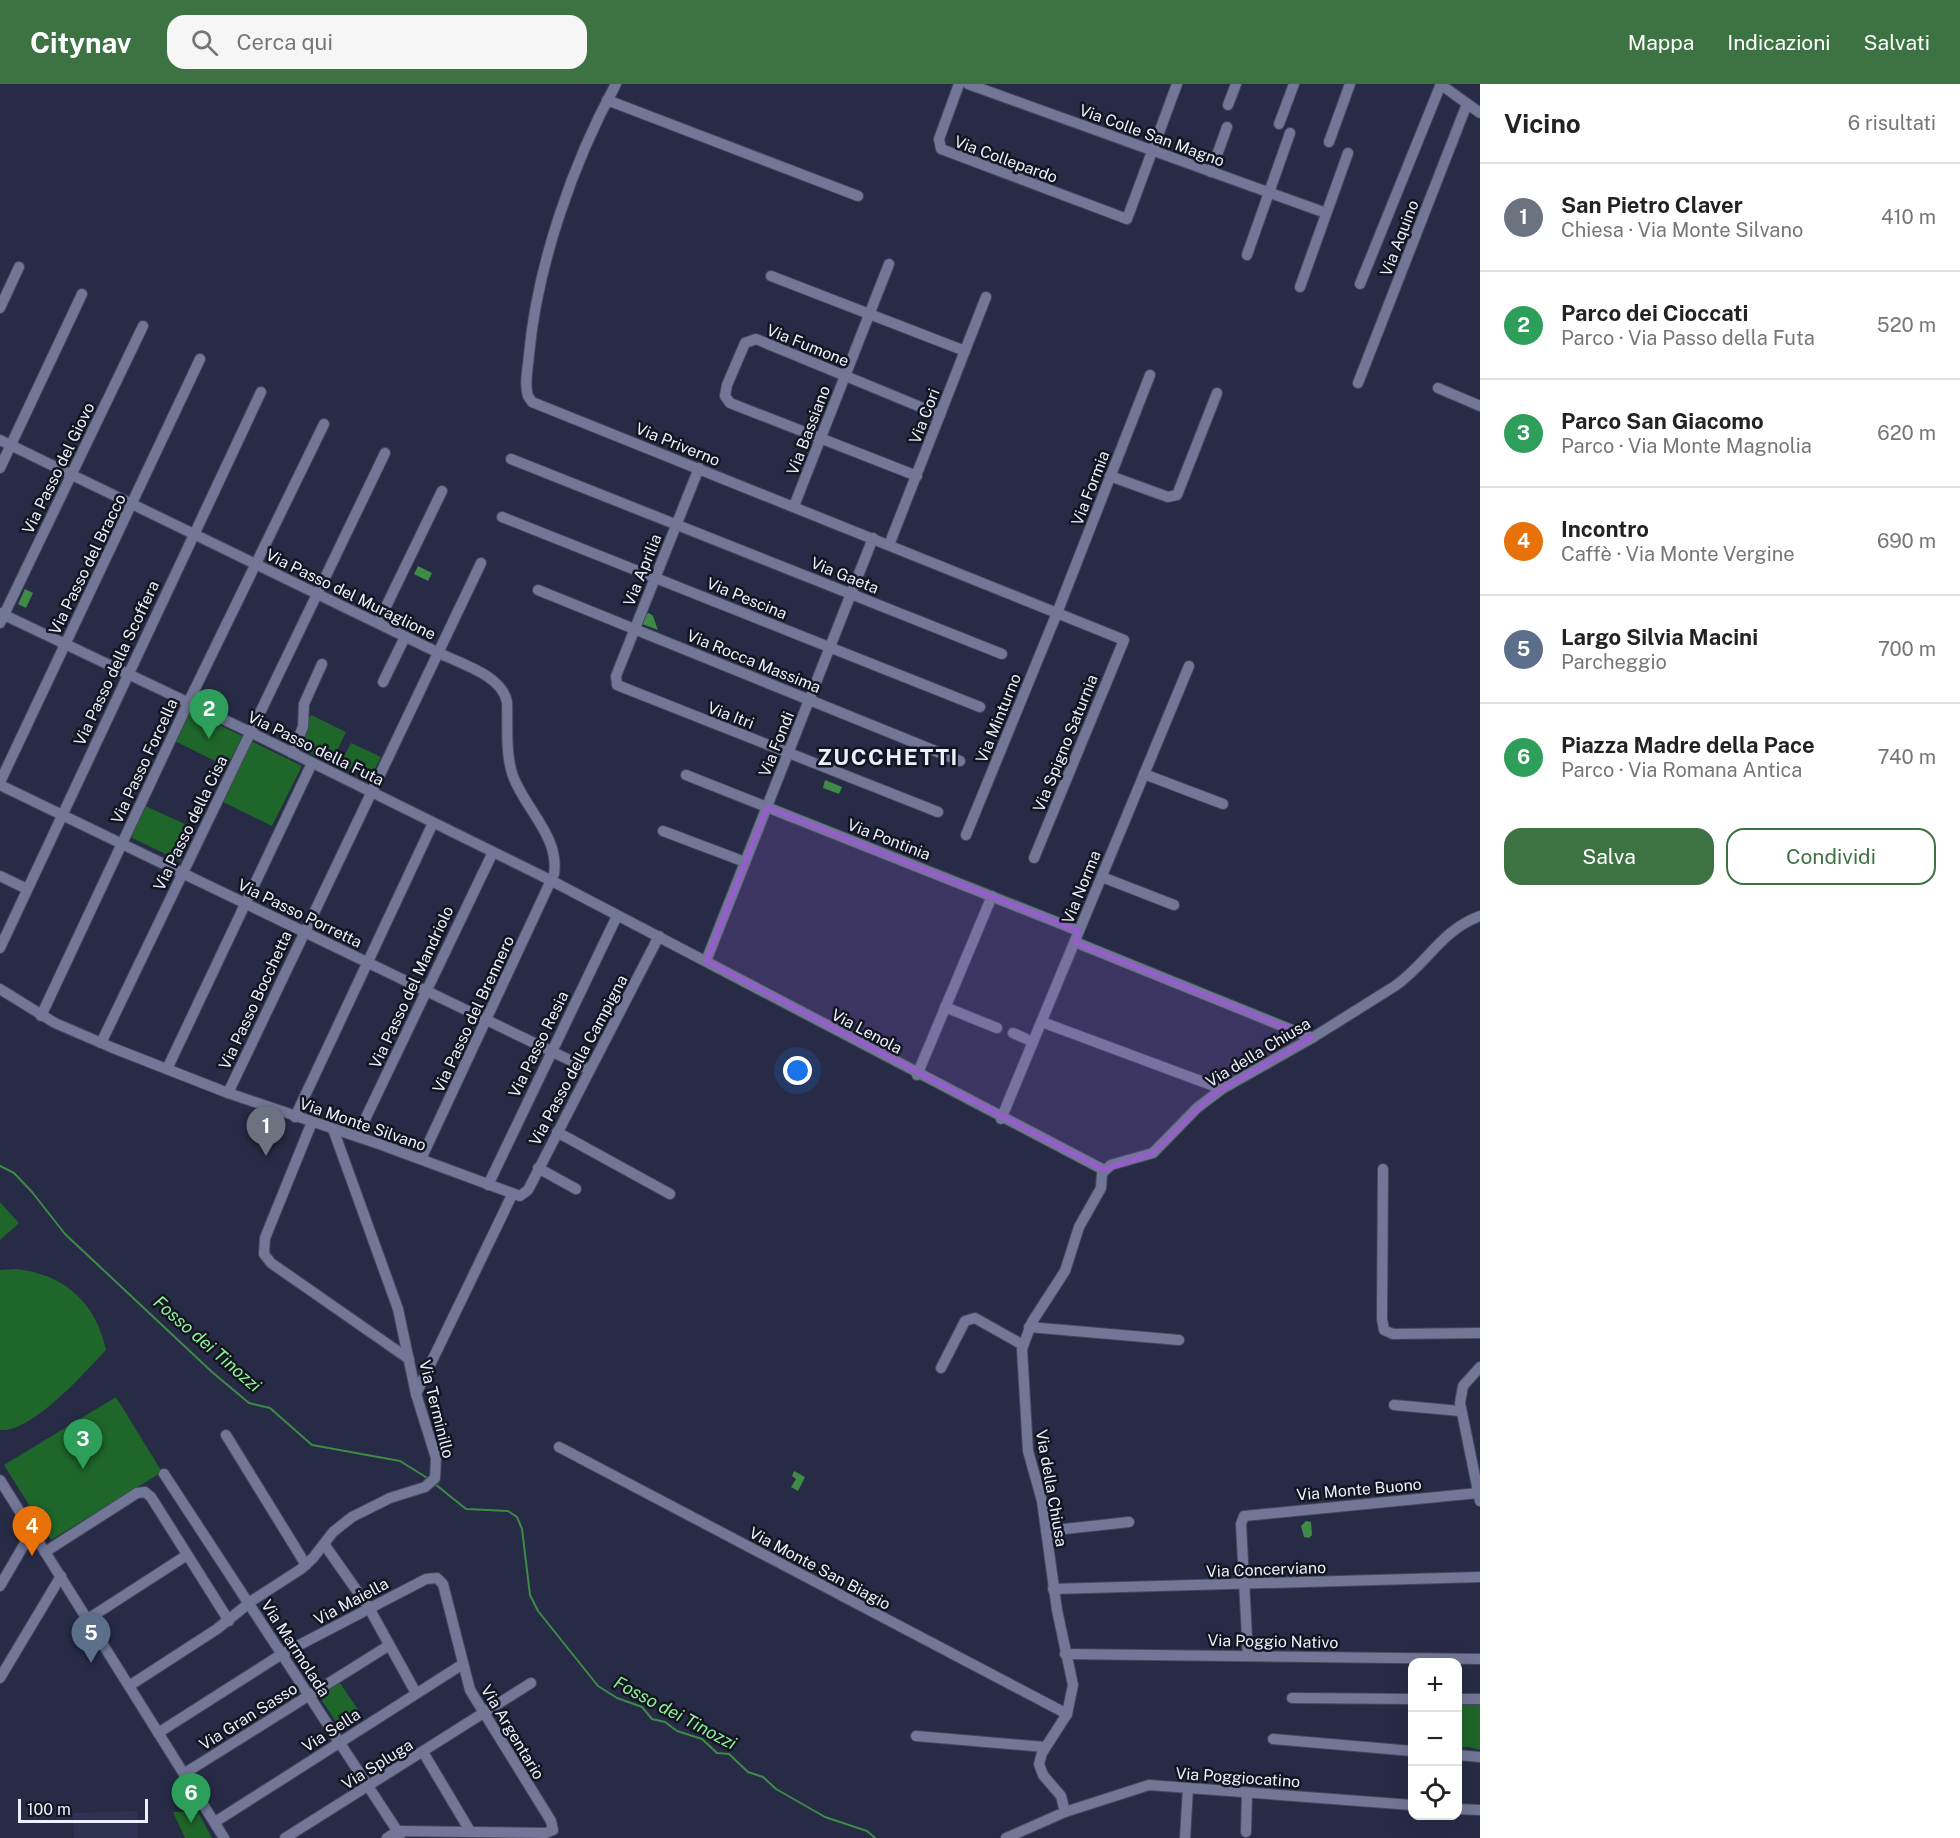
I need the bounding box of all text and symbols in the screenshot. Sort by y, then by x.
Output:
search box [167,15,587,69]
text: Citynav [30,26,131,59]
icon: search [188,26,221,59]
text: Cerca qui [236,29,333,55]
text: Mappa [1628,30,1694,55]
text: Indicazioni [1727,30,1831,55]
text: Salvati [1864,30,1930,55]
street label: Via Colle San Magno [1077,100,1227,171]
text: Vicino [1504,108,1581,139]
text: 6 risultati [1848,111,1936,135]
street label: Via Collepardo [952,132,1060,187]
text: San Pietro Claver [1561,192,1743,218]
street label: Via Aquino [1376,197,1423,279]
text: 1 [1519,205,1528,229]
text: 410 m [1881,205,1936,229]
text: Chiesa · Via Monte Silvano [1561,218,1803,242]
text: Parco dei Cioccati [1561,300,1748,326]
text: 2 [1517,313,1530,337]
text: 520 m [1877,313,1936,337]
street label: Via Fumone [764,320,852,371]
text: Parco · Via Passo della Futa [1561,326,1815,350]
street label: Via Bassiano [783,383,834,478]
street label: Via Cori [905,386,944,447]
street label: Via Passo del Giovo [18,399,99,537]
text: Parco San Giacomo [1561,408,1764,434]
street label: Via Priverno [633,419,723,470]
text: 3 [1517,421,1530,445]
text: 620 m [1877,421,1936,445]
text: Parco · Via Monte Magnolia [1561,434,1812,458]
street label: Via Formia [1068,448,1113,528]
street label: Via Passo del Bracco [45,491,130,638]
text: Incontro [1561,516,1649,542]
text: 4 [1517,529,1530,553]
text: 690 m [1877,529,1936,553]
street label: Via Aprilia [619,531,666,609]
text: Caffè · Via Monte Vergine [1561,542,1795,566]
street label: Via Passo del Muraglione [263,545,439,644]
street label: Via Gaeta [808,553,882,598]
street label: Via Pescina [704,574,790,623]
street label: Via Passo della Scoffera [70,578,163,749]
text: Largo Silvia Macini [1561,624,1758,650]
street label: Via Rocca Massima [684,626,824,697]
text: 5 [1517,637,1530,661]
text: 700 m [1878,637,1936,661]
text: Parcheggio [1561,650,1667,674]
street label: Via Minturno [972,671,1025,766]
street label: Via Spigno Saturnia [1029,672,1102,815]
pin: 2 [190,690,228,739]
street label: Via Passo Forcella [107,696,182,827]
street label: Via Itri [705,698,757,733]
street label: Via Passo della Futa [244,707,387,790]
street label: Via Fondi [755,709,798,780]
text: Piazza Madre della Pace [1561,732,1815,758]
district label: ZUCCHETTI [817,744,959,770]
text: 6 [1517,745,1530,769]
text: 740 m [1878,745,1936,769]
street label: Via Passo della Cisa [150,753,231,894]
text: Parco · Via Romana Antica [1561,758,1802,782]
street label: Via Pontinia [844,815,933,864]
button: Salva [1504,828,1714,885]
button: Condividi [1726,828,1936,885]
street label: Via Norma [1058,848,1105,927]
street label: Via Passo Porretta [235,875,365,952]
street label: Via Passo del Mandriolo [365,903,457,1071]
street label: Via Passo Bocchetta [215,928,296,1073]
street label: Via Passo del Brennero [429,933,518,1096]
street label: Via Passo della Campigna [525,972,632,1149]
street label: Via Passo Resia [505,988,572,1100]
street label: Via Lenola [828,1005,905,1058]
street label: Via della Chiusa [1203,1014,1314,1091]
your location [783,1056,812,1085]
street label: Via Monte Silvano [297,1094,429,1155]
pin: 1 [246,1106,286,1156]
water label: Fosso dei Tinozzi [149,1291,266,1396]
street label: Via Terminillo [415,1358,458,1460]
pin: 3 [64,1420,103,1469]
street label: Via della Chiusa [1032,1428,1071,1548]
street label: Via Monte Buono [1296,1475,1422,1504]
pin: 4 [12,1506,51,1556]
street label: Via Monte San Biagio [746,1523,894,1614]
street label: Via Concerviano [1206,1558,1326,1581]
street label: Via Maiella [311,1574,392,1629]
street label: Via Marmolada [257,1596,334,1700]
pin: 5 [72,1614,110,1663]
street label: Via Poggio Nativo [1208,1631,1338,1652]
map controls [1408,1658,1462,1820]
button: + [1408,1658,1462,1712]
water label: Fosso dei Tinozzi [610,1671,741,1754]
street label: Via Gran Sasso [196,1679,301,1754]
street label: Via Argentario [477,1682,548,1783]
street label: Via Sella [299,1705,364,1756]
button: − [1408,1712,1462,1766]
street label: Via Spluga [338,1735,416,1794]
street label: Via Poggiocatino [1175,1764,1301,1791]
button: locate [1408,1766,1462,1820]
pin: 6 [172,1774,210,1823]
scale bar [18,1796,148,1824]
text: 100 m [27,1800,71,1819]

